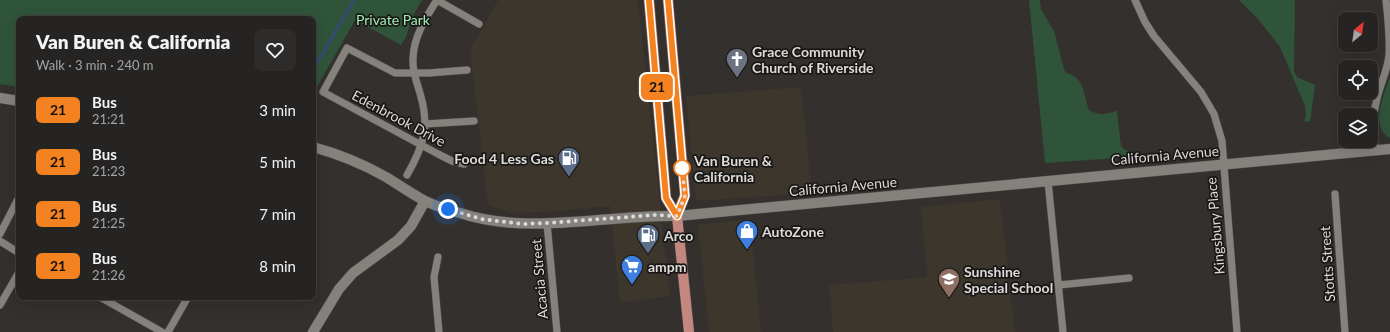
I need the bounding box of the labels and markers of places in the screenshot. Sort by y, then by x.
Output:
place label: Grace Community Church of Riverside [752,43,874,76]
church icon: Grace Community Church of Riverside [724,46,750,79]
fuel station icon: Food 4 Less Gas [556,145,582,178]
place label: Food 4 Less Gas [454,150,554,167]
place label: Van Buren & California [693,152,773,185]
marker: Van Buren & California [673,159,691,177]
shop icon: AutoZone [734,218,760,251]
fuel station icon: Arco [635,222,661,255]
place label: AutoZone [761,223,824,240]
place label: Arco [663,227,693,244]
supermarket icon: ampm [619,253,645,286]
place label: ampm [648,258,687,275]
place label: Sunshine Special School [964,263,1053,296]
school or university icon: Sunshine Special School [936,266,962,299]

